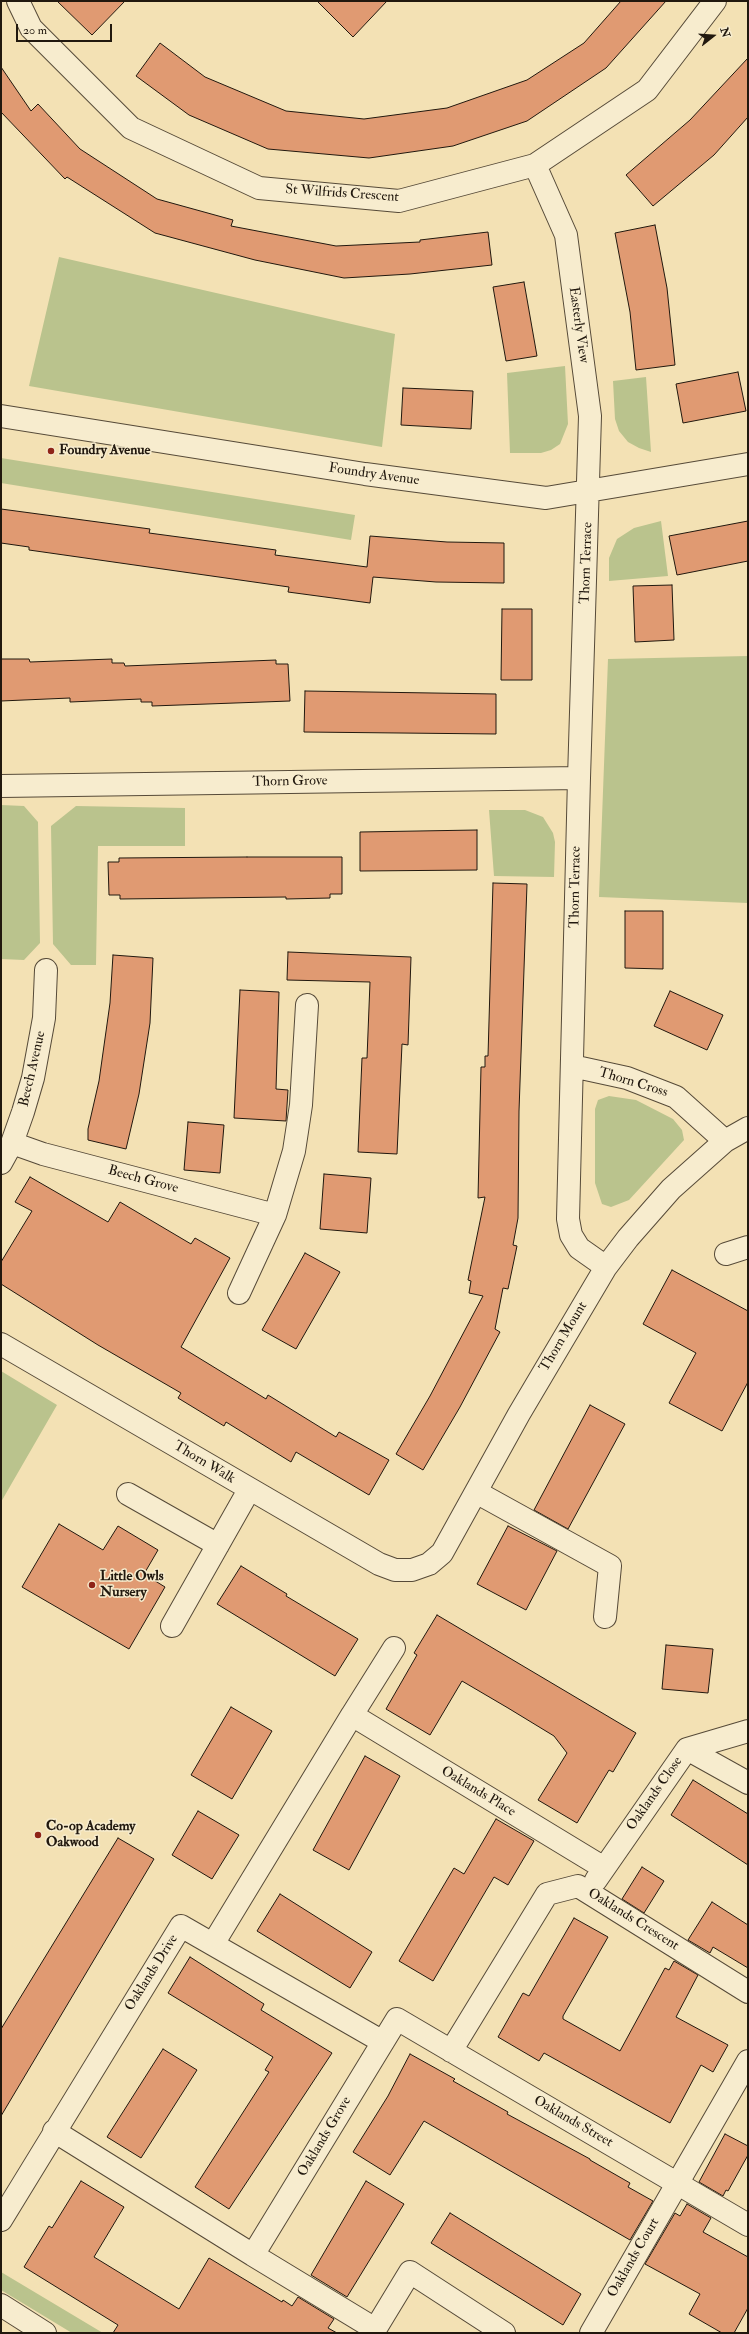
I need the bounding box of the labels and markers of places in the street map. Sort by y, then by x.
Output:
place label: Foundry Avenue [59,443,150,459]
marker: Foundry Avenue [46,446,56,456]
place label: Little Owls Nursery [100,1569,164,1602]
marker: Little Owls Nursery [87,1580,97,1590]
place label: Co-op Academy Oakwood [46,1819,136,1852]
marker: Co-op Academy Oakwood [33,1830,43,1840]

